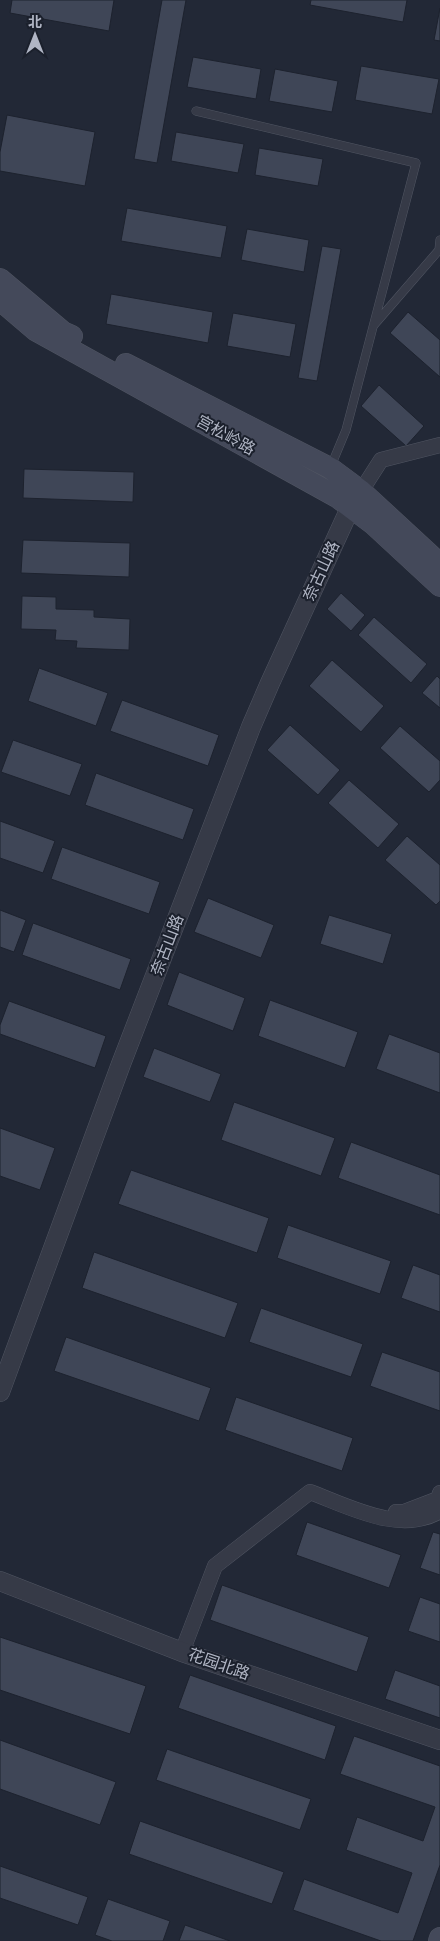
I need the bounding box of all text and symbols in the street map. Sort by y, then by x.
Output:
north arrow [10,10,60,60]
text: 北 [28,14,42,30]
street label: 宫松岭路 [193,411,259,459]
street label: 奈古山路 [299,538,343,604]
street label: 奈古山路 [147,912,187,978]
street label: 花园北路 [186,1645,252,1683]

